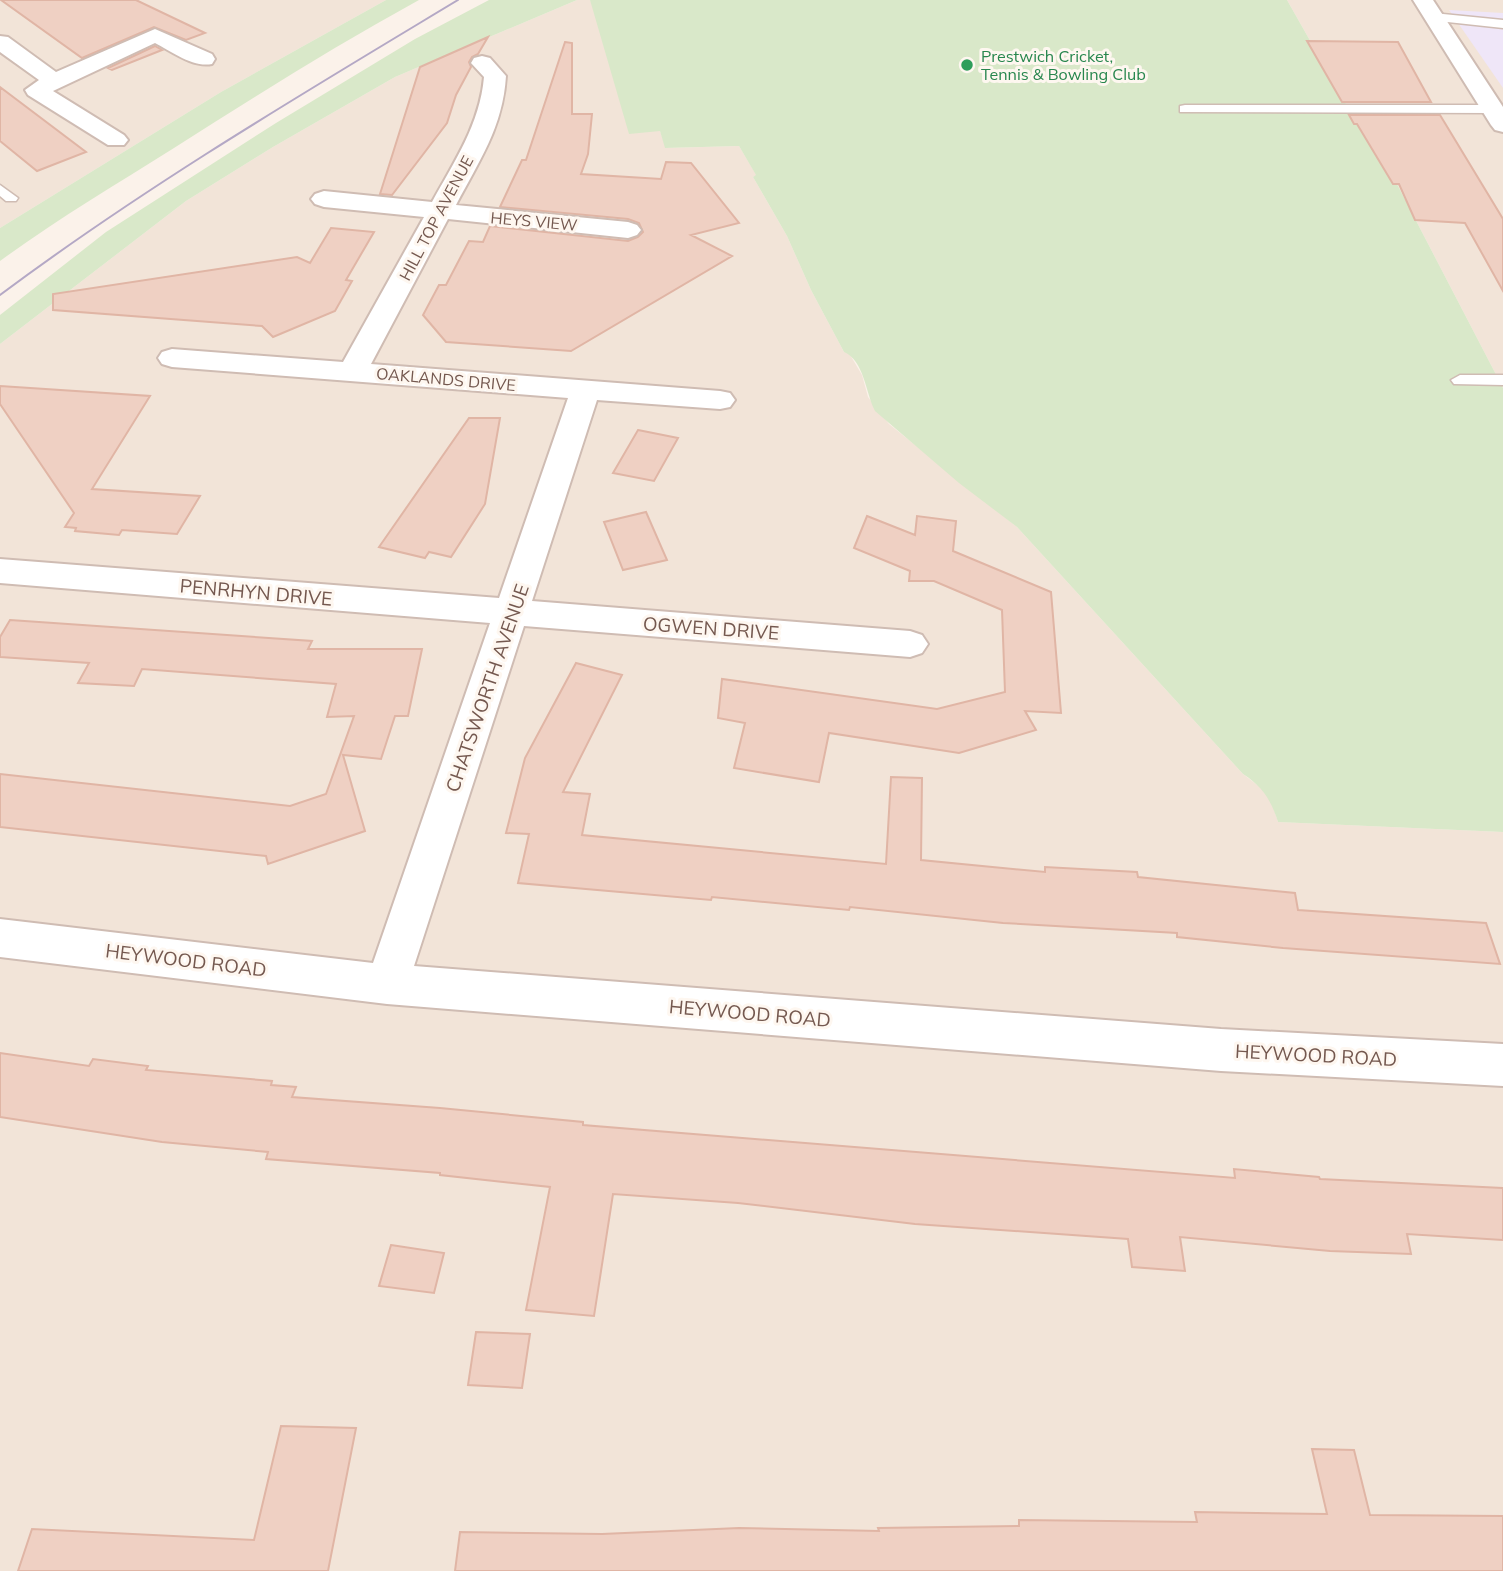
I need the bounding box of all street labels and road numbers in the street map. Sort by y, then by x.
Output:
street label: HILL TOP AVENUE [395,152,477,284]
street label: HEYS VIEW [490,207,579,235]
street label: OAKLANDS DRIVE [375,363,517,395]
street label: PENRHYN DRIVE [179,573,333,611]
street label: CHATSWORTH AVENUE [440,581,534,795]
street label: OGWEN DRIVE [642,611,780,645]
street label: HEYWOOD ROAD [104,938,268,982]
street label: HEYWOOD ROAD [668,994,832,1032]
street label: HEYWOOD ROAD [1234,1039,1398,1071]

